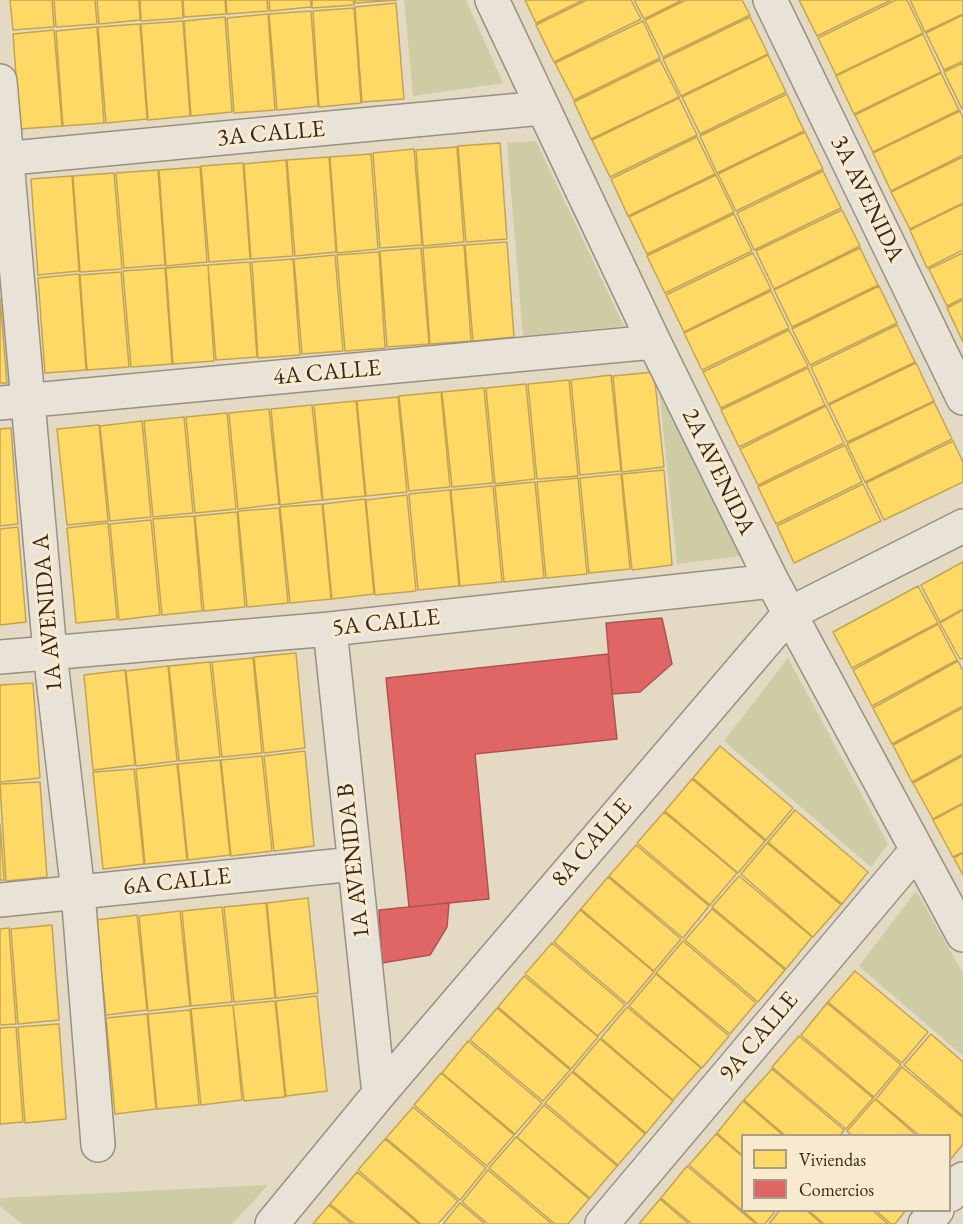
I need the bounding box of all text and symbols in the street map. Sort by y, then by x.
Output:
street label: 3A CALLE [216,115,326,153]
street label: 3A AVENIDA [824,131,910,267]
street label: 4A CALLE [272,354,382,392]
street label: 2A AVENIDA [675,404,761,540]
street label: 1A AVENIDA A [27,533,69,693]
street label: 5A CALLE [331,603,441,643]
street label: 1A AVENIDA B [332,782,376,940]
street label: 8A CALLE [546,793,638,893]
street label: 6A CALLE [122,862,232,902]
street label: 9A CALLE [713,986,805,1088]
legend [741,1134,951,1212]
text: Viviendas [799,1148,866,1171]
text: Comercios [799,1178,874,1201]

